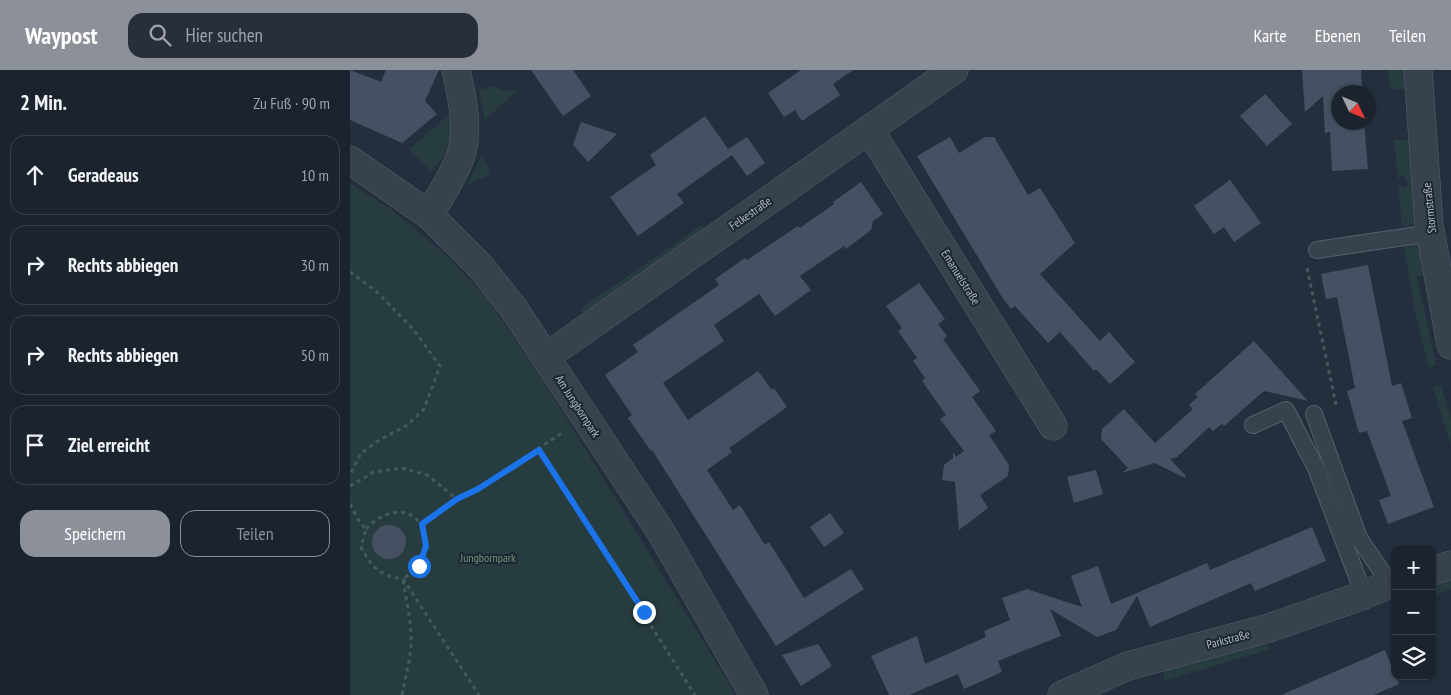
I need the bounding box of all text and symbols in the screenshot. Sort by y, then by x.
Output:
search box [128,13,478,58]
text: Waypost [25,20,98,51]
icon: search [146,21,174,49]
text: Hier suchen [186,23,263,47]
text: Karte [1253,24,1287,47]
text: Ebenen [1315,24,1361,47]
text: Teilen [1389,24,1426,47]
north arrow [1331,85,1376,130]
text: 2 Min. [20,89,67,116]
text: Zu Fuß · 90 m [253,93,330,113]
icon: ahead [21,161,49,189]
text: Geradeaus [68,163,139,187]
text: 10 m [301,165,329,185]
street label: Stormstraße [1419,182,1439,234]
street label: Felkestraße [726,193,774,233]
street label: Emanuelstraße [938,247,984,307]
icon: right [21,251,49,279]
text: Rechts abbiegen [68,253,178,277]
text: 30 m [301,255,329,275]
icon: right [21,341,49,369]
text: Rechts abbiegen [68,343,178,367]
text: 50 m [301,345,329,365]
street label: Am Jungbornpark [552,372,604,440]
icon: arrive [21,431,49,459]
text: Ziel erreicht [68,433,150,457]
button: Speichern [20,510,170,557]
button: Teilen [180,510,330,557]
map controls [1391,545,1436,680]
button: + [1391,545,1436,590]
park label: Jungbornpark [459,550,516,565]
route start [408,555,431,578]
button: − [1391,590,1436,635]
route end [633,601,656,624]
street label: Parkstraße [1205,626,1251,652]
button: layers [1391,635,1436,680]

